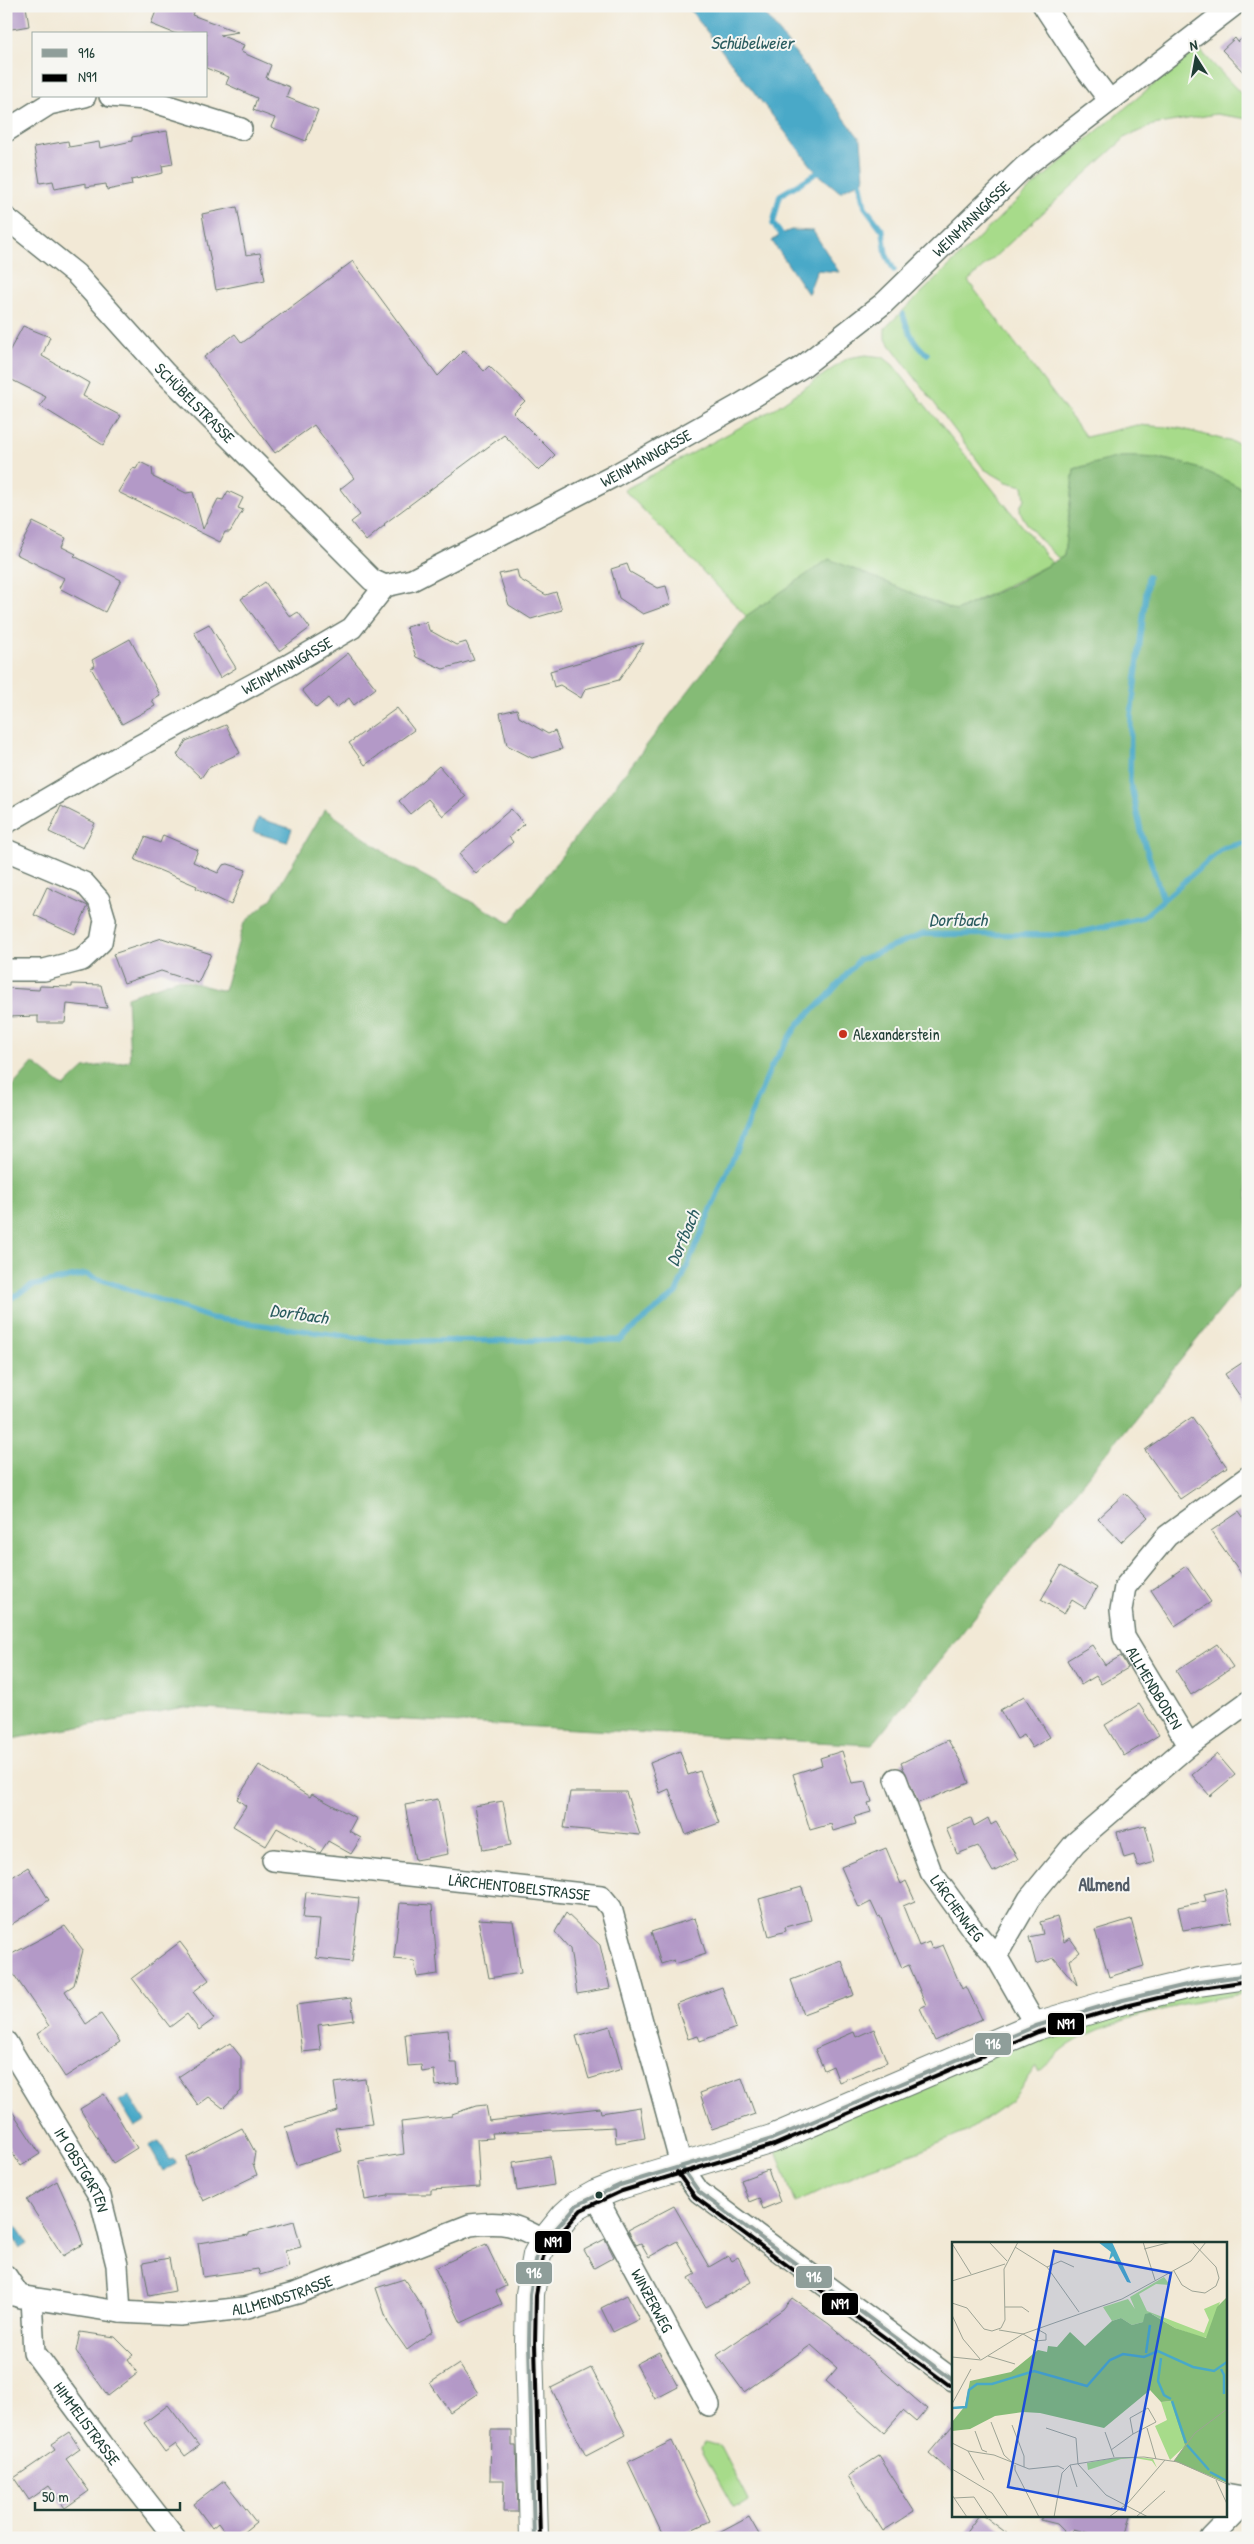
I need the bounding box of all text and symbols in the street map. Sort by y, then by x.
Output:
water label: Schübelweier [711,30,796,55]
legend [32,32,208,98]
north arrow [1172,32,1222,82]
text: N [1188,35,1199,55]
text: 916 [78,42,95,63]
text: N91 [78,66,97,87]
street label: WEINMANNGASSE [927,176,1015,262]
street label: SCHÜBELSTRASSE [150,358,240,448]
street label: WEINMANNGASSE [597,424,695,492]
street label: WEINMANNGASSE [237,631,336,700]
water label: Dorfbach [929,907,989,932]
place label: Alexanderstein [853,1023,940,1045]
marker: Alexanderstein [837,1028,849,1040]
water label: Dorfbach [660,1205,706,1269]
water label: Dorfbach [269,1297,331,1330]
street label: ALLMENDBODEN [1121,1642,1188,1733]
street label: LÄRCHENTOBELSTRASSE [448,1868,591,1906]
street label: LÄRCHENWEG [926,1870,989,1946]
district label: Allmend [1078,1872,1130,1897]
line badge: N91 [1047,2012,1085,2036]
text: N91 [1057,2014,1075,2033]
line badge: 916 [974,2032,1012,2056]
text: 916 [985,2034,1001,2053]
street label: IM OBSTGARTEN [49,2123,114,2214]
unlabelled marker [594,2190,604,2200]
line badge: N91 [534,2230,572,2254]
text: N91 [544,2232,562,2251]
inset map [952,2242,1226,2516]
line badge: 916 [515,2261,553,2285]
text: 916 [526,2263,542,2282]
street label: WINZERWEG [626,2265,679,2336]
line badge: 916 [795,2265,833,2289]
text: 916 [806,2267,822,2286]
street label: ALLMENDSTRASSE [231,2269,336,2320]
line badge: N91 [821,2292,859,2316]
text: N91 [831,2294,849,2313]
street label: HIMMELISTRASSE [49,2377,125,2470]
scale bar [35,2479,180,2511]
text: 50 m [42,2486,69,2507]

